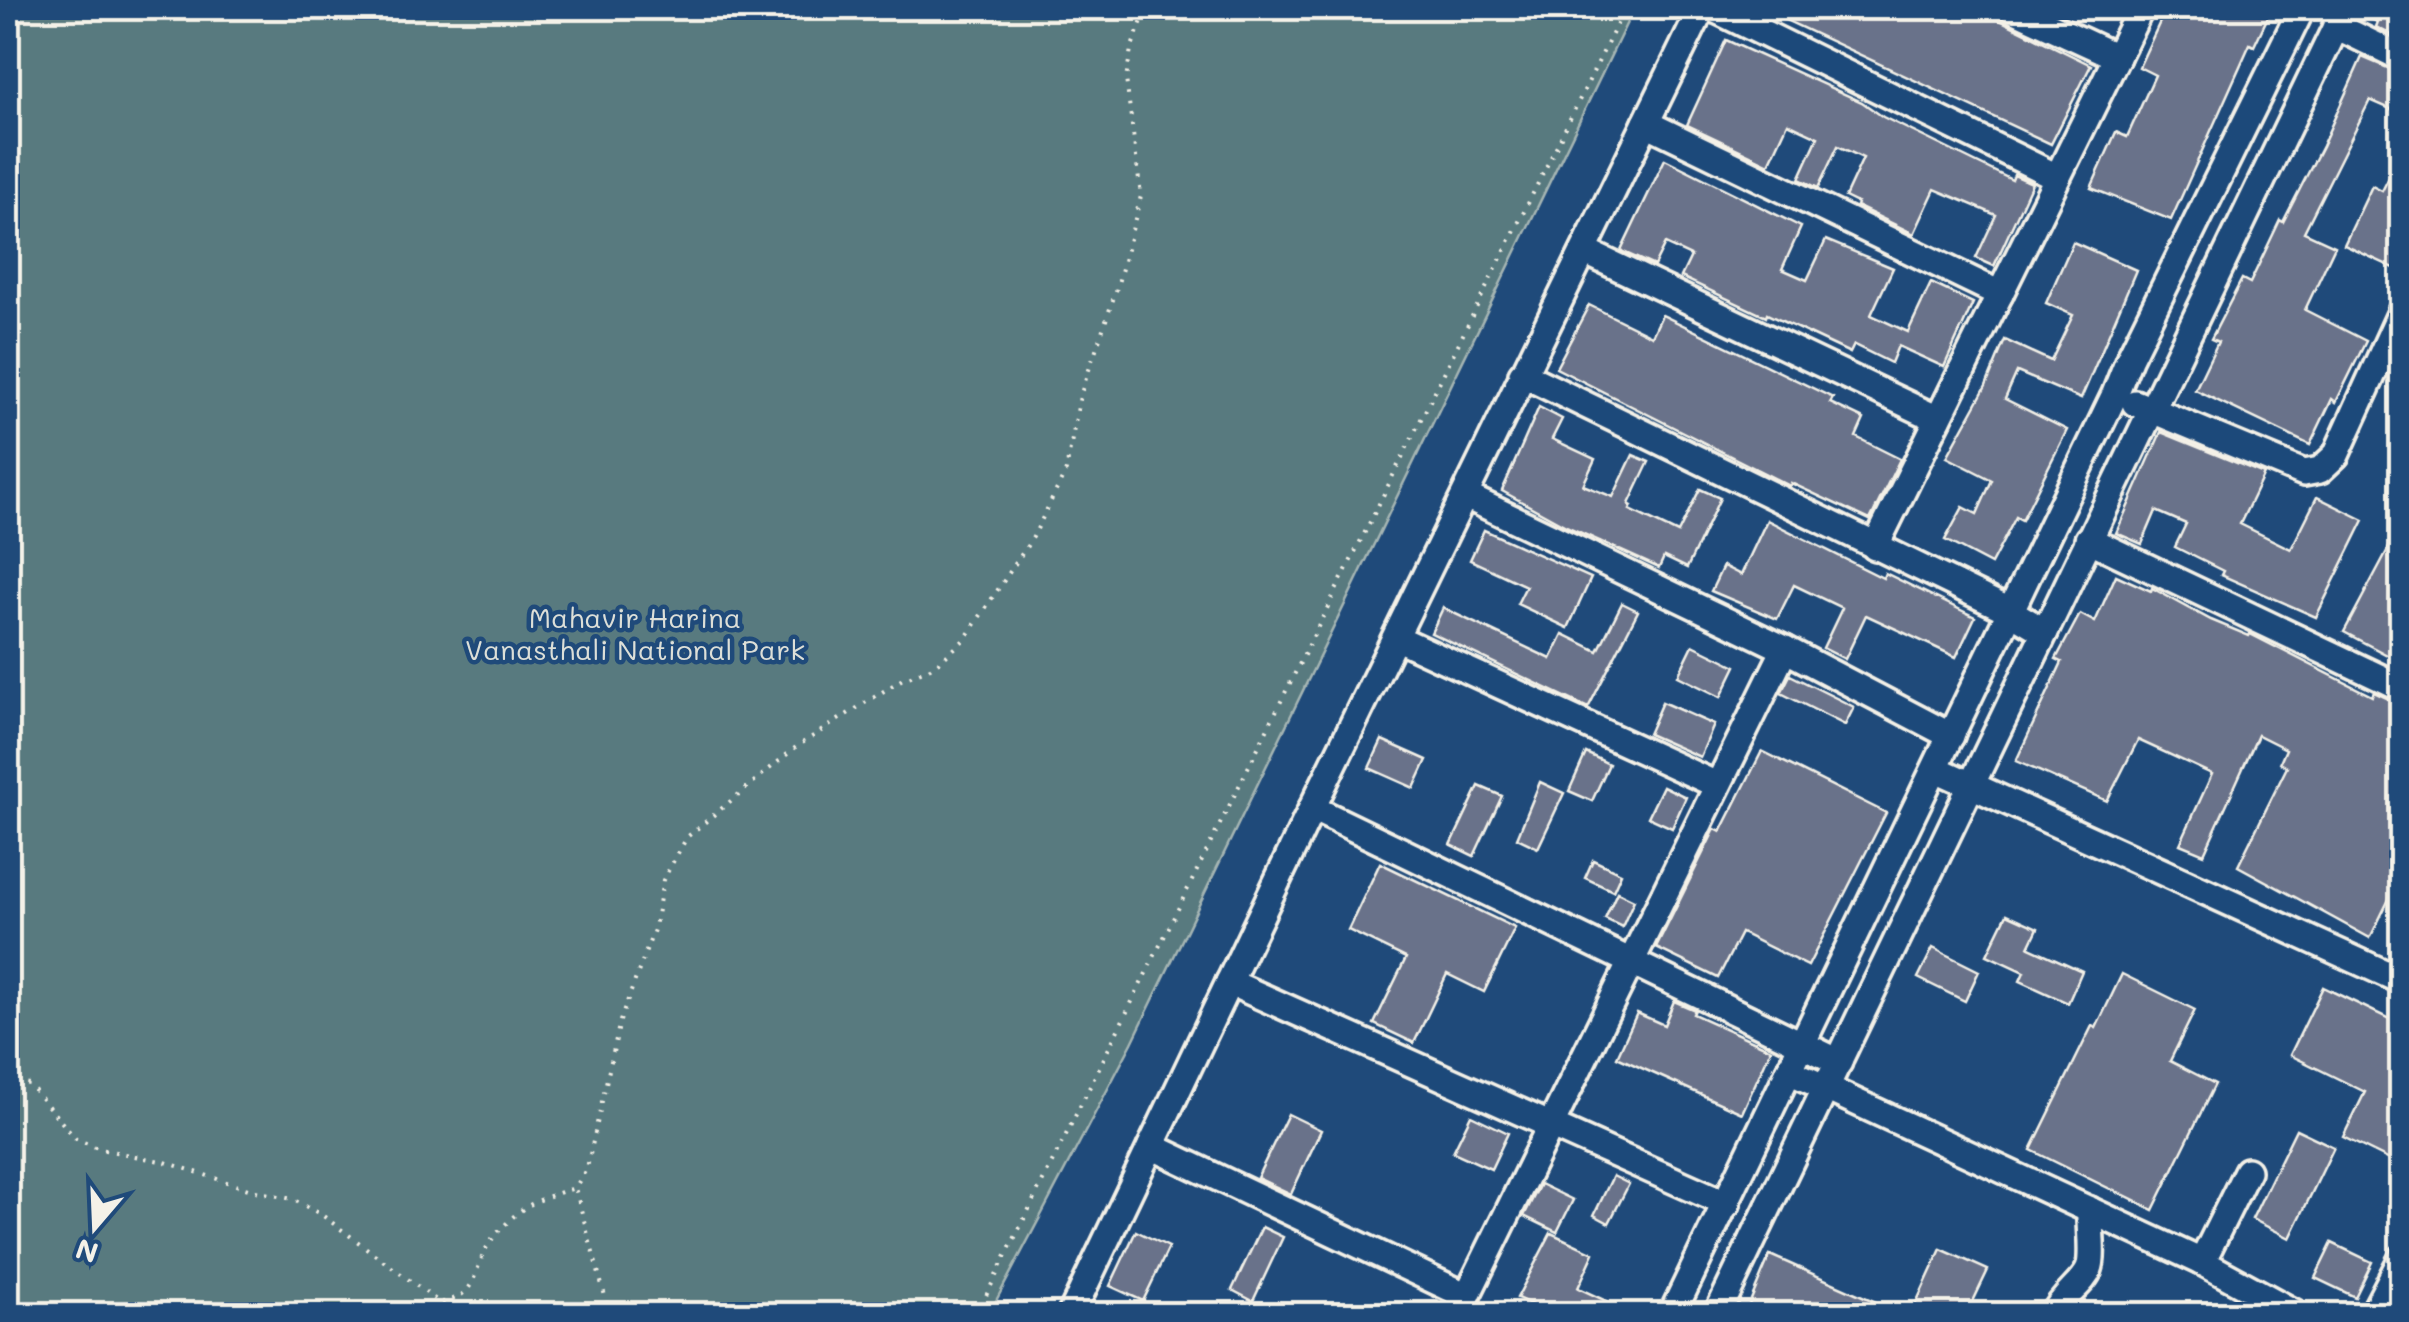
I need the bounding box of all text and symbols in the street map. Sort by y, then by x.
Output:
park label: Mahavir Harina Vanasthali National Park [465,599,805,667]
north arrow [45,1177,145,1277]
text: N [71,1231,102,1272]

